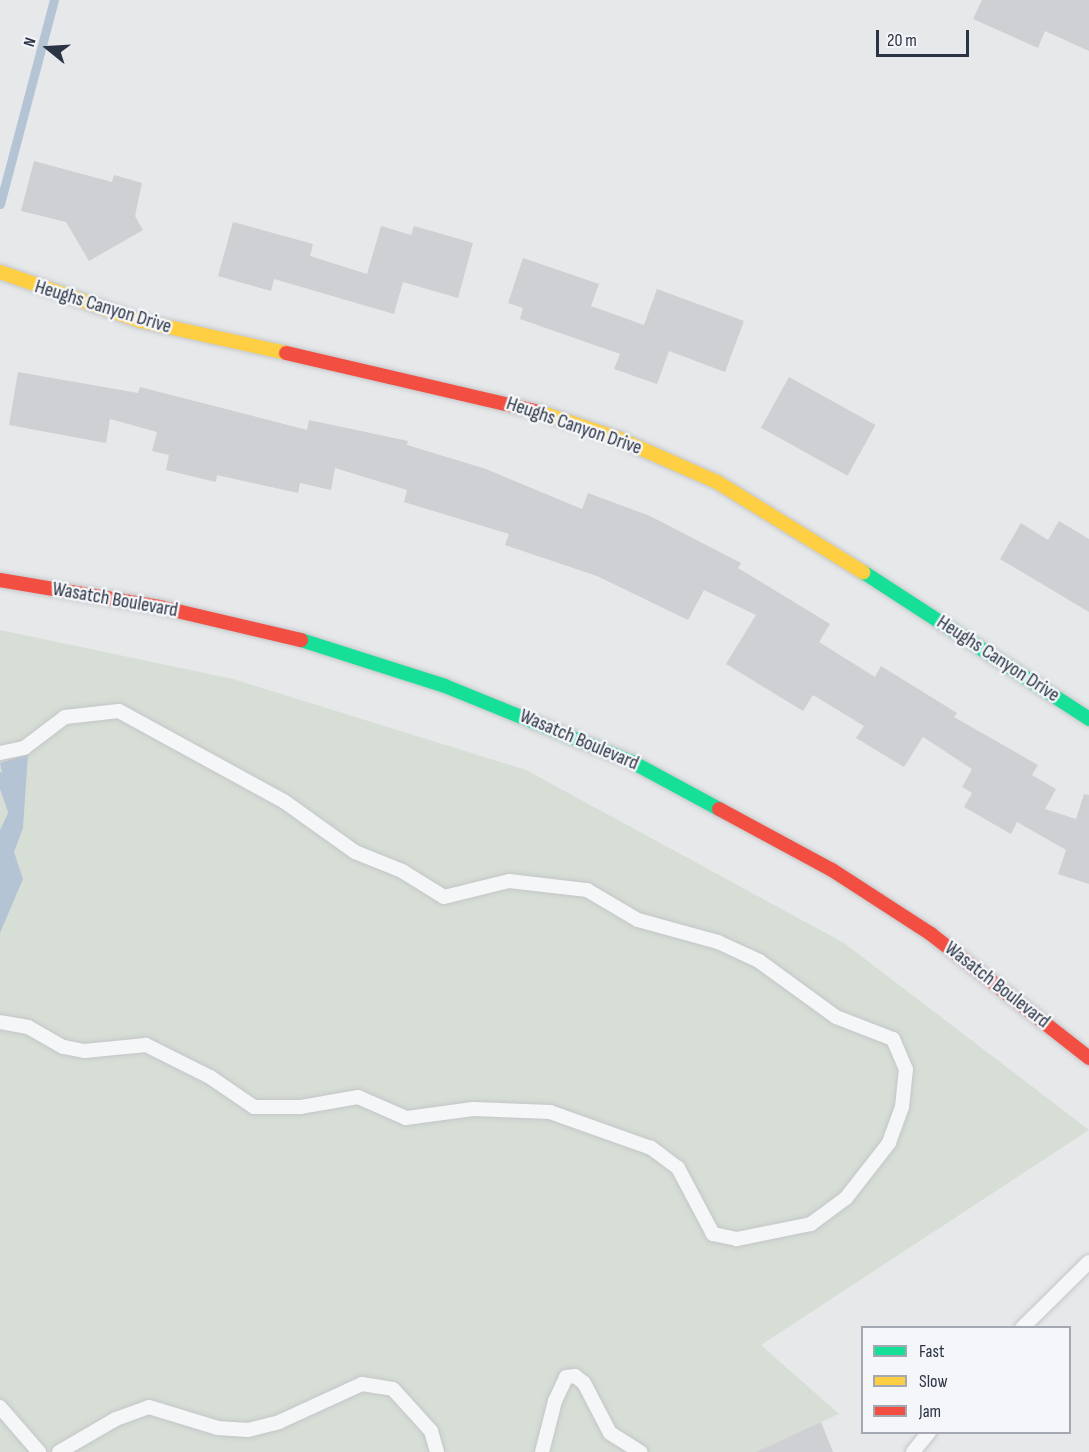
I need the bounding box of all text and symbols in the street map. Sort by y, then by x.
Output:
north arrow [18,18,78,78]
scale bar [879,18,972,56]
text: 20 m [887,30,917,51]
text: N [20,35,41,49]
street label: Heughs Canyon Drive [32,275,174,339]
street label: Heughs Canyon Drive [503,392,645,460]
street label: Wasatch Boulevard [51,577,179,623]
street label: Heughs Canyon Drive [932,610,1064,708]
street label: Wasatch Boulevard [516,704,642,776]
street label: Wasatch Boulevard [940,937,1054,1033]
legend [861,1326,1071,1434]
text: Fast [919,1341,944,1362]
text: Slow [919,1371,948,1392]
text: Jam [919,1401,941,1422]

